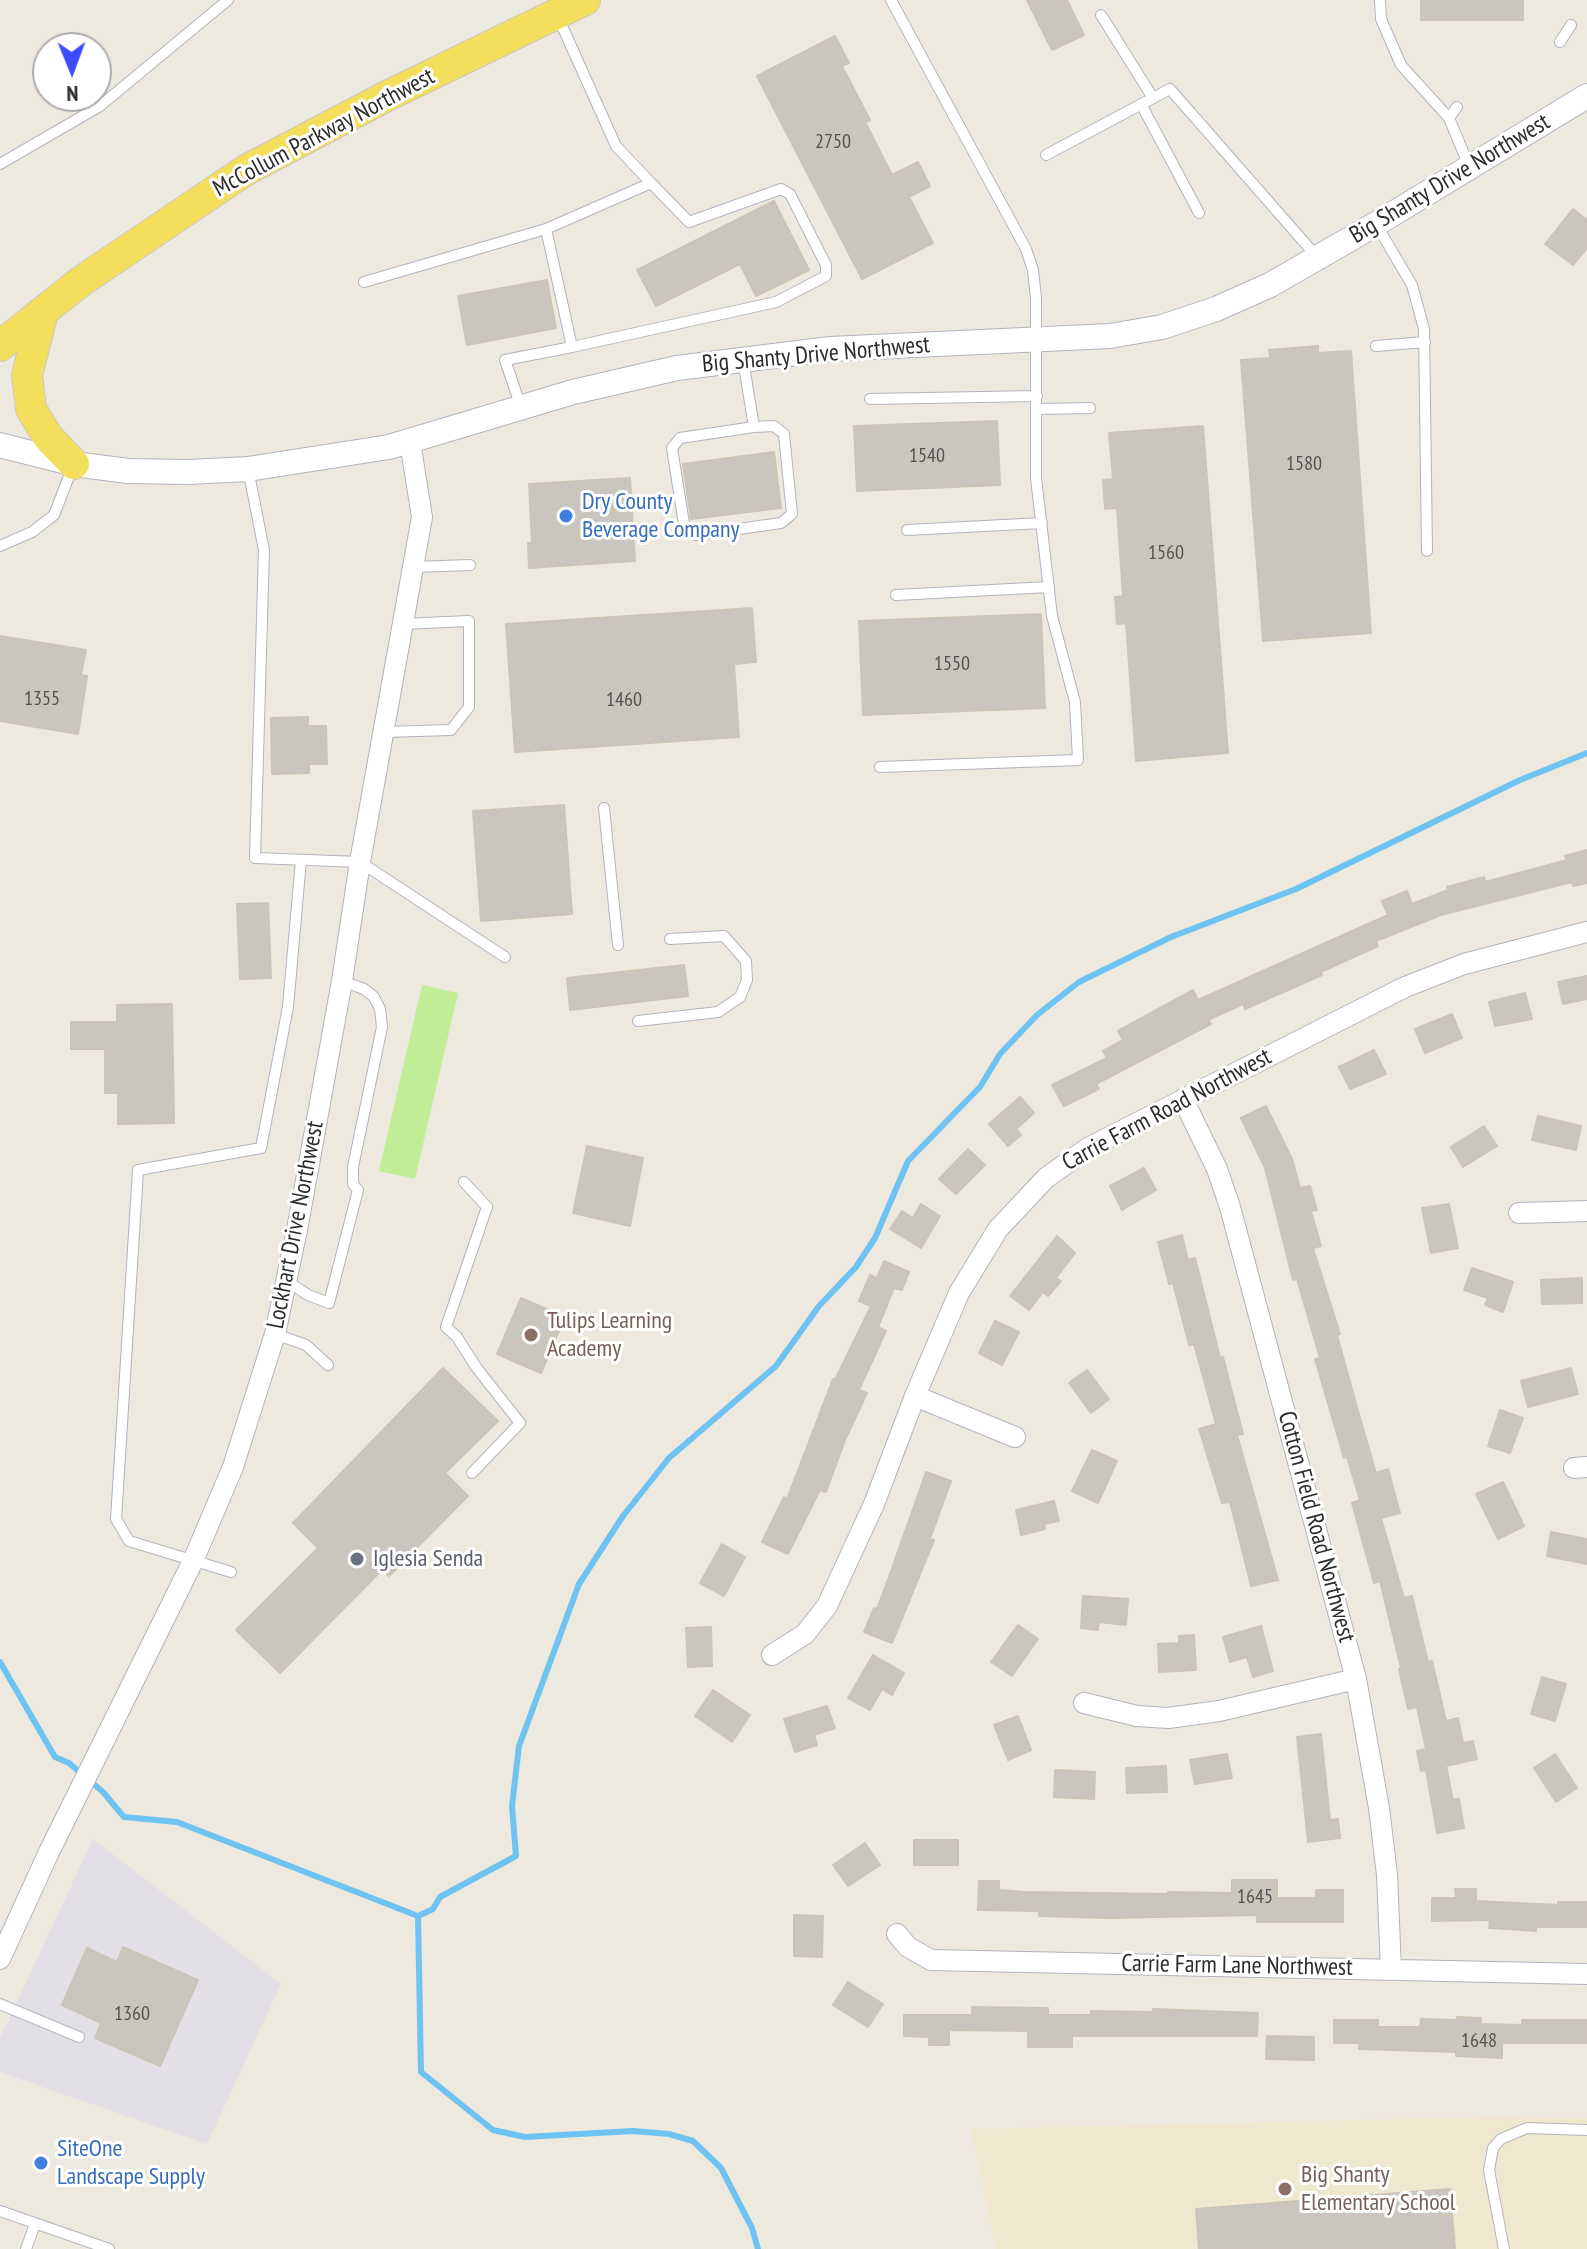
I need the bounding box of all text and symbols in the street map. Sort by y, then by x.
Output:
north arrow [32,32,112,112]
street label: McCollum Parkway Northwest [208,62,440,204]
text: N [66,80,79,108]
street label: Big Shanty Drive Northwest [1345,108,1555,250]
house number: 2750 [815,130,851,154]
street label: Big Shanty Drive Northwest [701,331,931,379]
house number: 1540 [909,444,945,468]
house number: 1580 [1286,452,1322,476]
place label: Dry County Beverage Company [582,488,739,544]
marker: Dry County Beverage Company [557,507,575,525]
house number: 1560 [1148,541,1184,565]
house number: 1550 [934,652,970,676]
house number: 1355 [24,687,60,711]
house number: 1460 [606,688,642,712]
street label: Carrie Farm Road Northwest [1058,1043,1276,1177]
street label: Lockhart Drive Northwest [262,1119,330,1331]
place label: Tulips Learning Academy [547,1307,672,1363]
marker: Tulips Learning Academy [522,1326,540,1344]
street label: Cotton Field Road Northwest [1271,1408,1361,1646]
place label: Iglesia Senda [373,1545,483,1573]
marker: Iglesia Senda [348,1550,366,1568]
house number: 1645 [1237,1885,1273,1909]
street label: Carrie Farm Lane Northwest [1121,1950,1353,1982]
house number: 1360 [114,2002,150,2026]
house number: 1648 [1461,2029,1497,2053]
place label: SiteOne Landscape Supply [57,2135,205,2191]
marker: SiteOne Landscape Supply [32,2154,50,2172]
place label: Big Shanty Elementary School [1301,2161,1455,2217]
marker: Big Shanty Elementary School [1276,2180,1294,2198]

